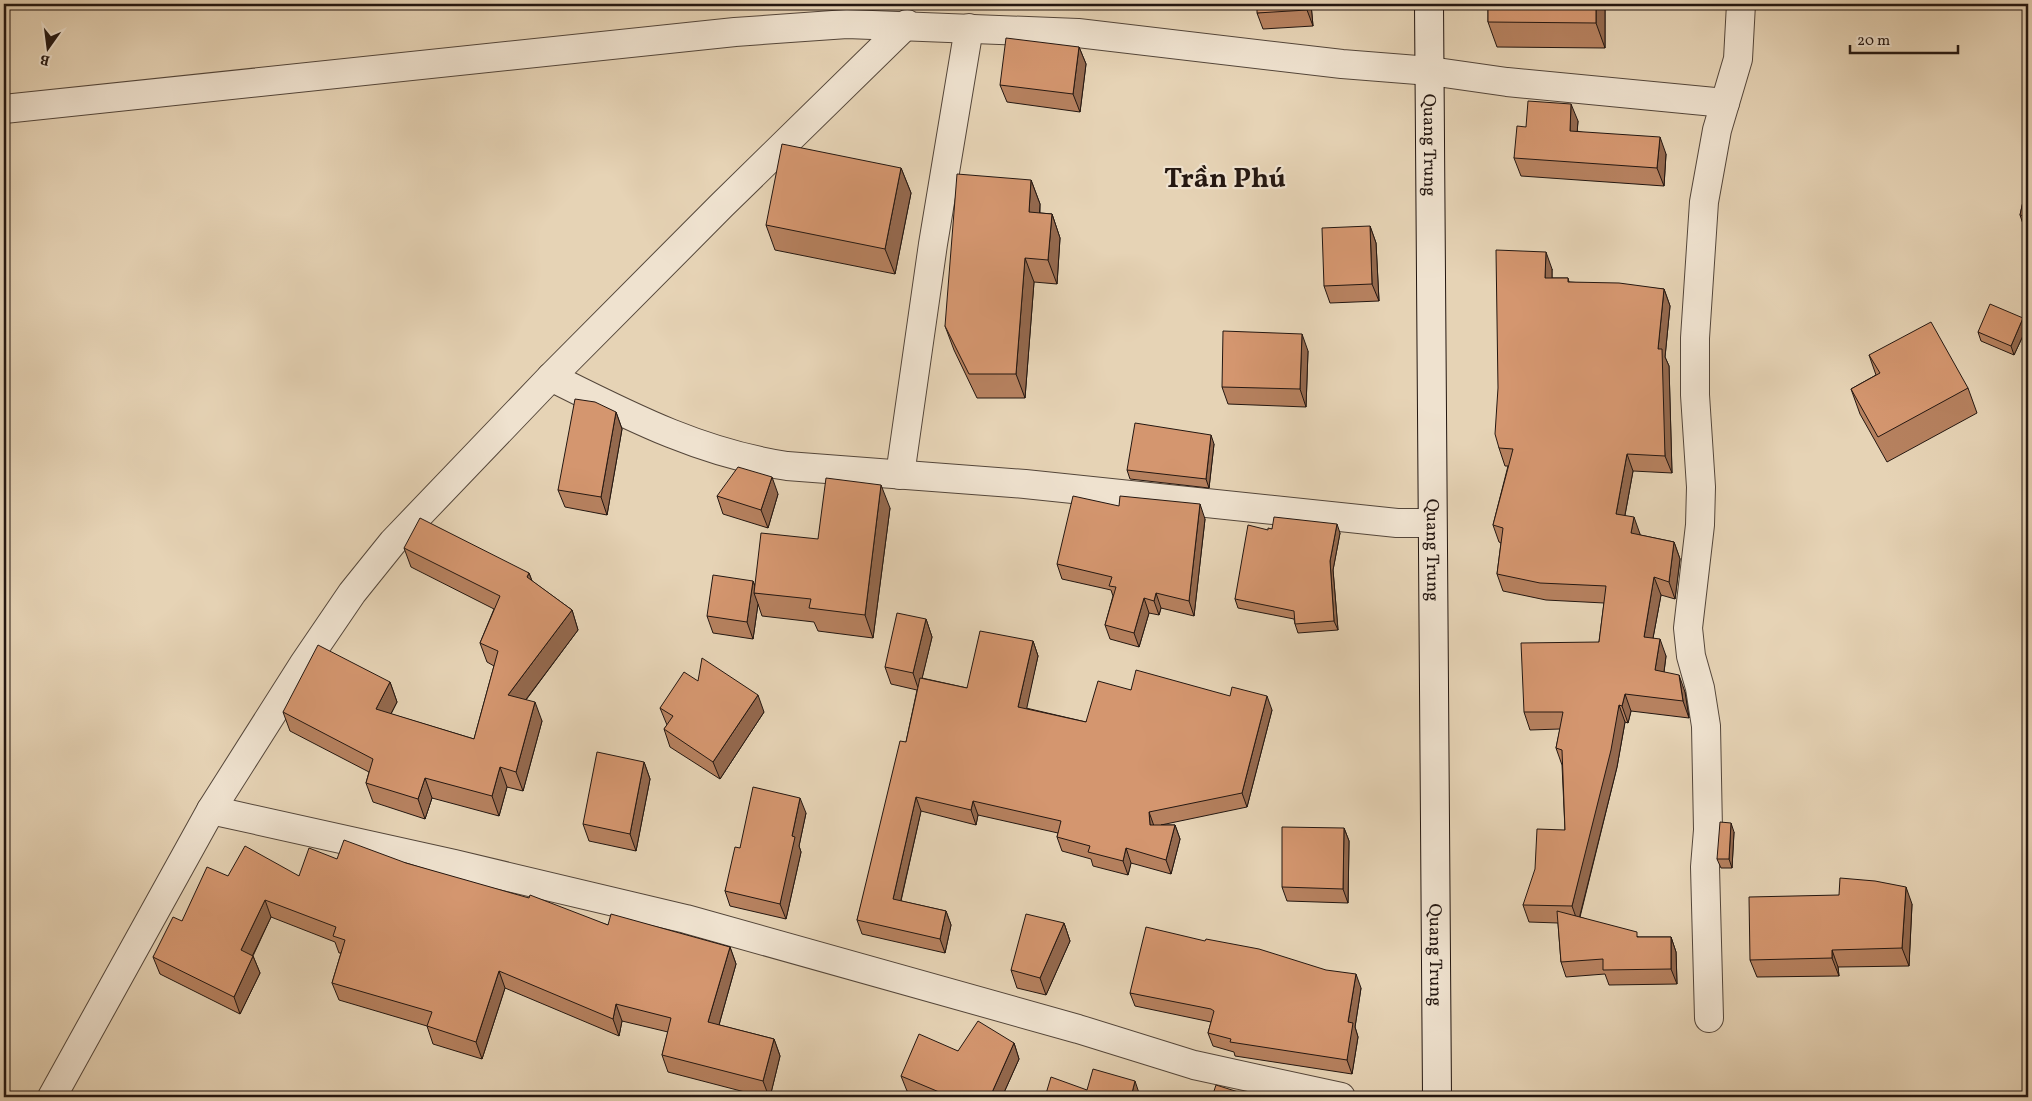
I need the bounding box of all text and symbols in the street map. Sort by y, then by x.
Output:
north arrow [22,22,72,72]
scale bar [1850,22,1957,54]
text: 20 m [1857,31,1890,52]
text: B [38,49,52,70]
street label: Quang Trung [1416,94,1441,196]
district label: Trần Phú [1164,160,1286,199]
street label: Quang Trung [1419,499,1444,601]
street label: Quang Trung [1422,904,1447,1006]

